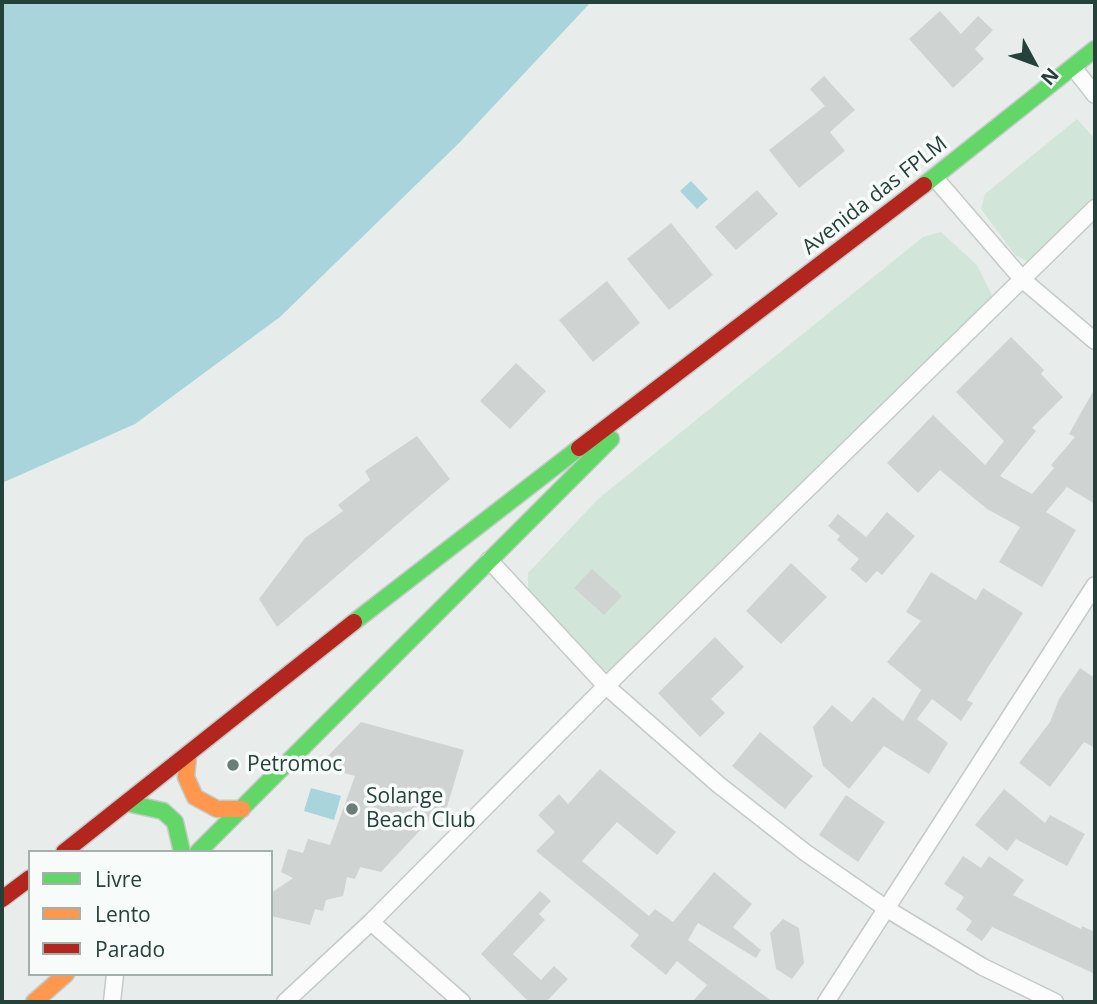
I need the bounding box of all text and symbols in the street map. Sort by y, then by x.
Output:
north arrow [999,28,1069,98]
text: N [1035,62,1065,91]
street label: Avenida das FPLM [797,132,953,260]
place label: Petromoc [247,752,342,778]
marker: Petromoc [225,757,241,773]
place label: Solange Beach Club [366,784,476,834]
marker: Solange Beach Club [344,801,360,817]
legend [28,850,273,976]
text: Livre [95,865,142,893]
text: Lento [95,900,151,928]
text: Parado [95,935,165,963]

